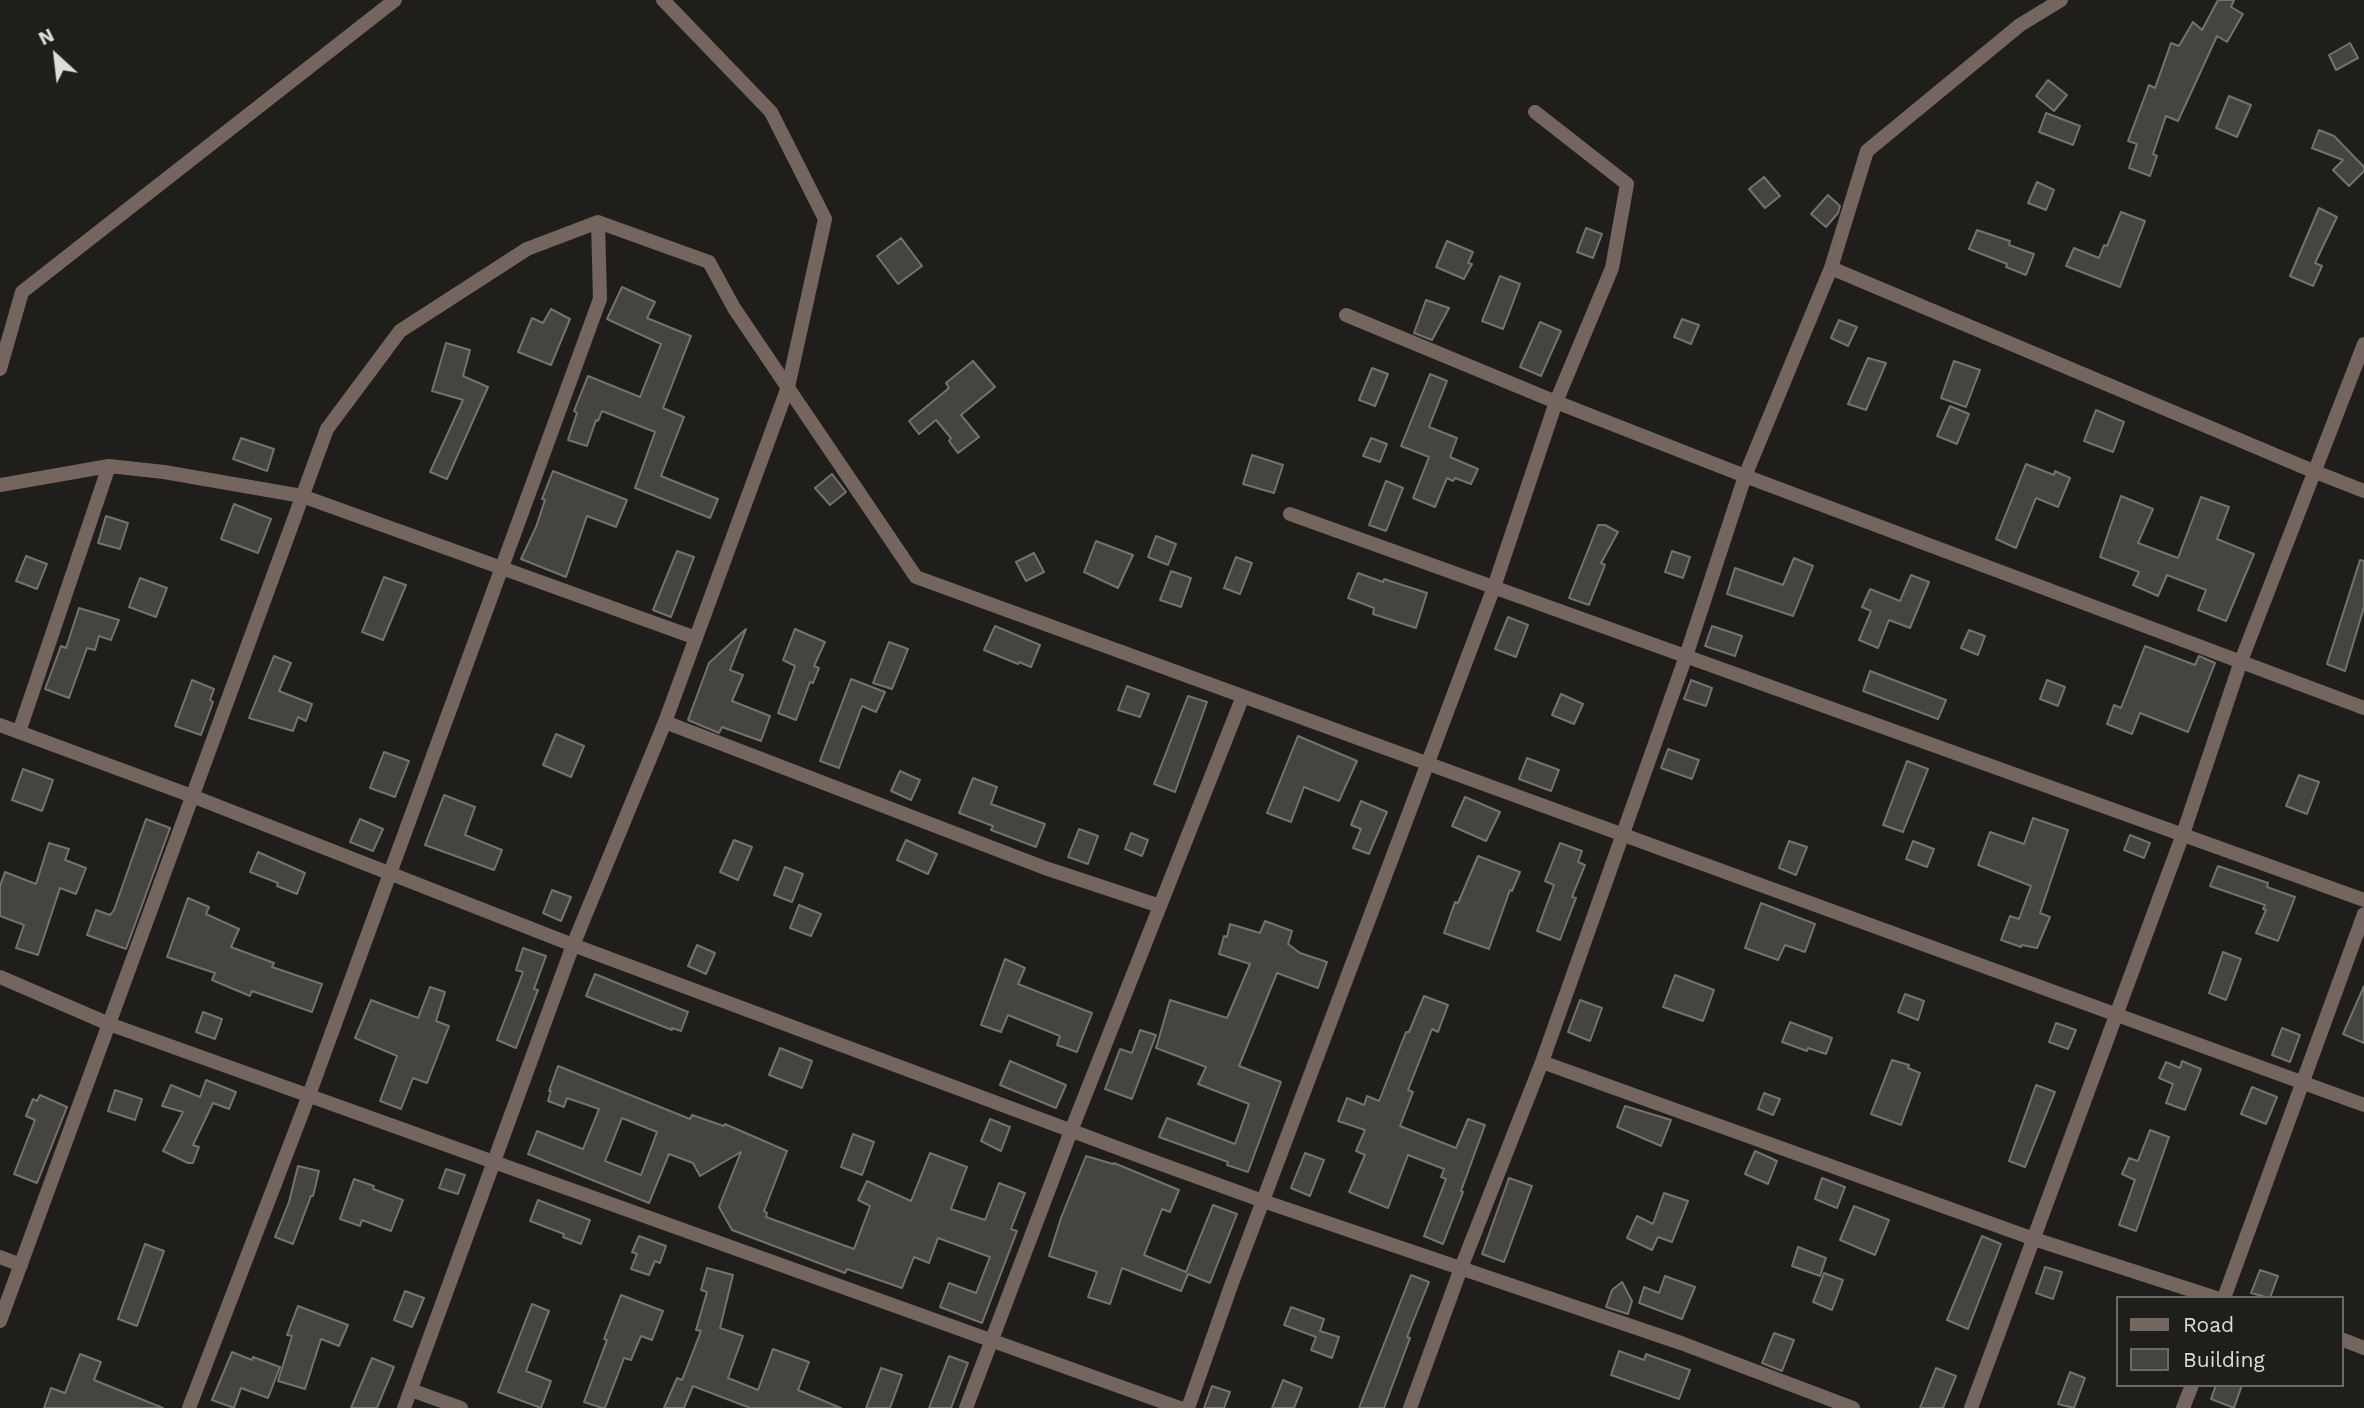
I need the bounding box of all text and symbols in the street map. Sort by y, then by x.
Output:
north arrow [21,21,91,91]
text: N [35,23,58,50]
legend [2116,1296,2343,1387]
text: Road [2183,1312,2234,1337]
text: Building [2183,1347,2265,1372]

